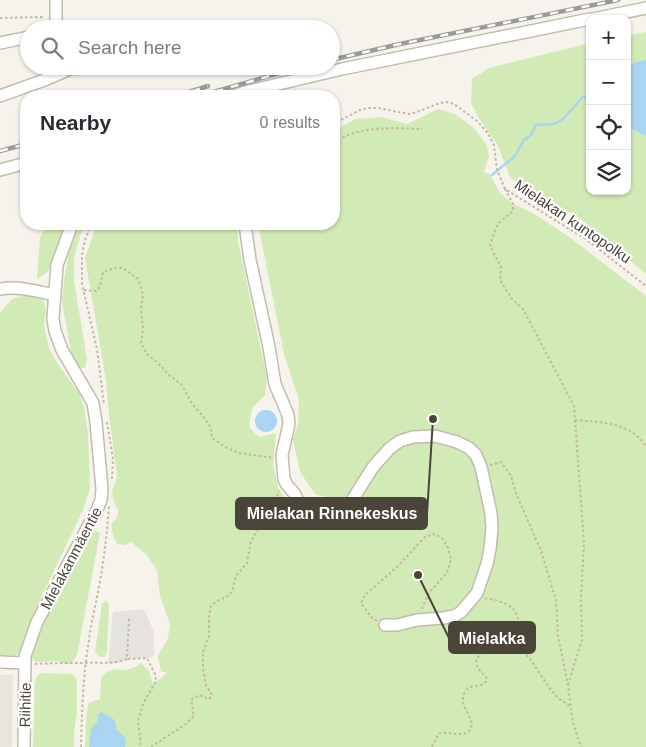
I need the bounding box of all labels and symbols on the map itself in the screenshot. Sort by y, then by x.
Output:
street label: Mielakan kuntopolku [512,176,634,266]
callout: Mielakan Rinnekeskus [236,498,427,529]
street label: Mielakanmäentie [37,504,105,612]
text: Mielakan Rinnekeskus [247,505,417,522]
callout: Mielakka [449,622,535,653]
text: Mielakka [459,630,525,647]
street label: Riihitie [16,682,34,728]

